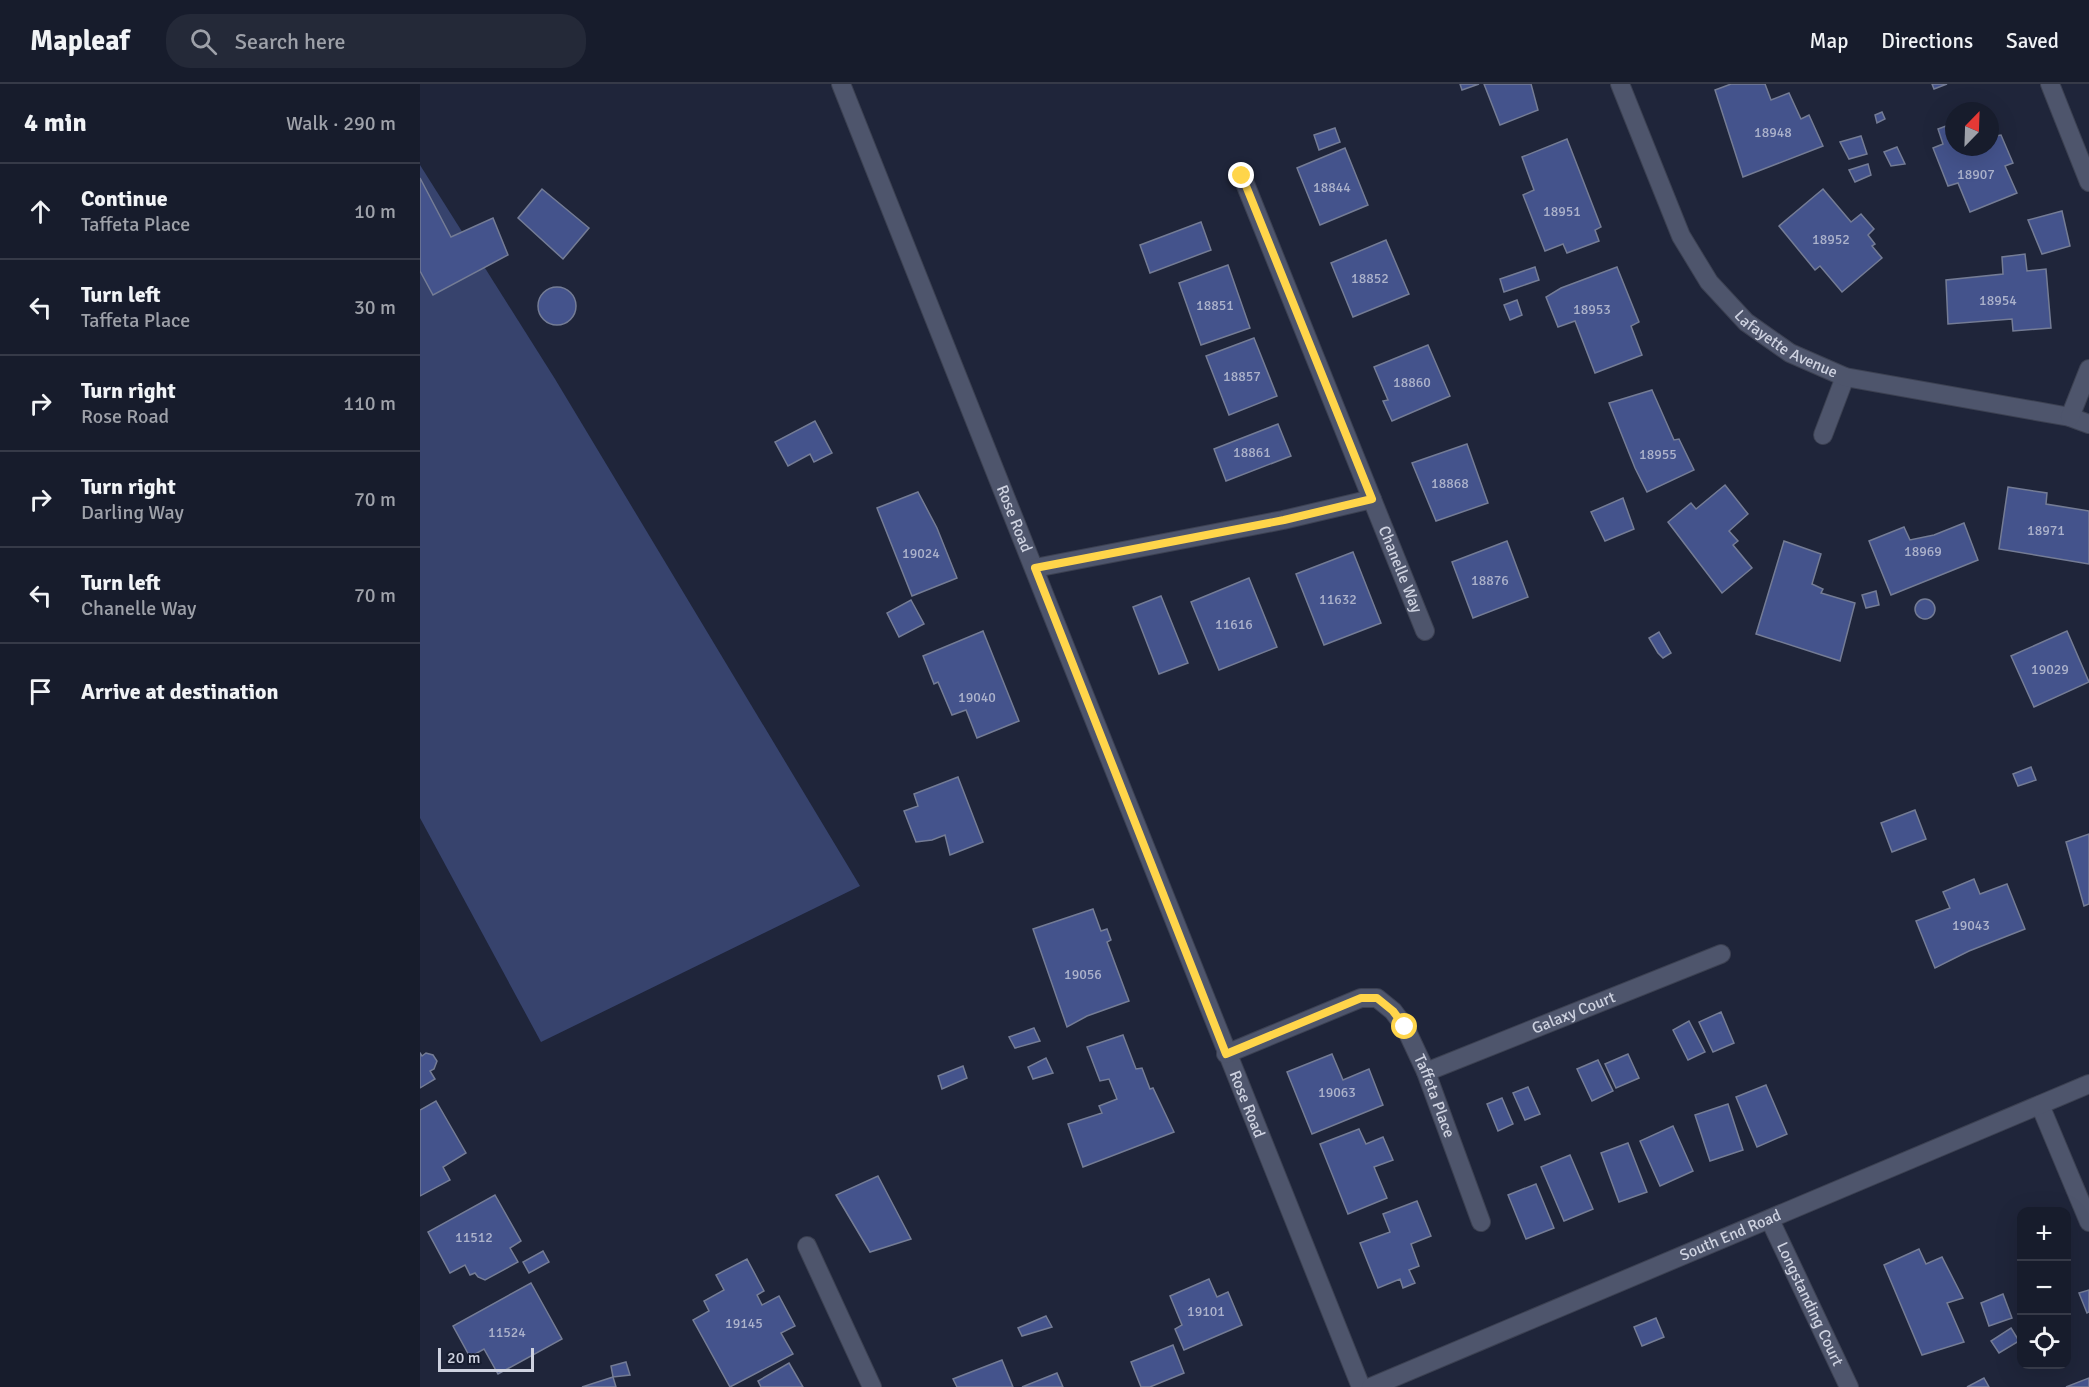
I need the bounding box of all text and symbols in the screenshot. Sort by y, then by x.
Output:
search box [166,14,586,68]
text: Mapleaf [30,24,130,58]
icon: search [187,25,220,58]
text: Search here [235,28,346,55]
text: Map [1810,28,1848,54]
text: Directions [1881,28,1973,54]
text: Saved [2006,28,2059,54]
north arrow [1945,102,1999,156]
text: 4 min [24,107,87,139]
text: Walk · 290 m [286,111,396,136]
house number: 18948 [1754,124,1792,141]
route end [1228,162,1254,188]
house number: 18907 [1957,166,1995,183]
house number: 18844 [1313,179,1351,196]
text: Continue [81,185,168,212]
icon: ahead [24,195,57,228]
text: 10 m [354,199,396,224]
house number: 18951 [1543,203,1581,220]
text: Taffeta Place [81,212,190,237]
house number: 18952 [1812,231,1850,248]
house number: 18852 [1351,270,1389,287]
text: Turn left [81,281,161,308]
icon: left [24,291,57,324]
house number: 18954 [1979,292,2017,309]
text: 30 m [354,295,396,320]
house number: 18851 [1196,297,1234,314]
house number: 18953 [1573,301,1611,318]
street label: Lafayette Avenue [1730,306,1841,383]
text: Taffeta Place [81,308,190,333]
house number: 18857 [1223,368,1261,385]
house number: 18860 [1393,374,1431,391]
text: Turn right [81,377,176,404]
icon: right [24,387,57,420]
text: 110 m [343,391,396,416]
text: Rose Road [81,404,169,429]
house number: 18861 [1233,444,1271,461]
house number: 18955 [1639,446,1677,463]
text: Turn right [81,473,176,500]
house number: 18868 [1431,475,1469,492]
street label: Rose Road [992,482,1036,555]
icon: right [24,483,57,516]
text: 70 m [354,487,396,512]
text: Darling Way [81,500,184,525]
house number: 18971 [2027,522,2065,539]
street label: Chanelle Way [1374,523,1427,616]
house number: 18969 [1904,543,1942,560]
house number: 19024 [902,545,940,562]
text: Turn left [81,569,161,596]
house number: 18876 [1471,572,1509,589]
icon: left [24,579,57,612]
text: 70 m [354,583,396,608]
house number: 11632 [1319,591,1357,608]
text: Chanelle Way [81,596,196,621]
house number: 11616 [1215,616,1253,633]
house number: 19029 [2031,661,2069,678]
icon: arrive [24,675,57,708]
text: Arrive at destination [81,678,278,705]
house number: 19040 [958,689,996,706]
house number: 19043 [1952,917,1990,934]
house number: 19056 [1064,966,1102,983]
street label: Galaxy Court [1529,987,1619,1039]
route start [1391,1013,1417,1039]
street label: Taffeta Place [1409,1051,1459,1141]
street label: Rose Road [1225,1068,1269,1141]
house number: 19063 [1318,1084,1356,1101]
street label: South End Road [1677,1205,1784,1266]
map controls [2017,1207,2071,1369]
button: + [2017,1207,2071,1261]
house number: 11512 [455,1229,493,1246]
street label: Longstanding Court [1772,1239,1848,1370]
button: − [2017,1261,2071,1315]
house number: 19101 [1187,1303,1225,1320]
house number: 19145 [725,1315,763,1332]
button: locate [2017,1315,2071,1369]
house number: 11524 [488,1324,526,1341]
scale bar [438,1345,534,1372]
text: 20 m [447,1348,481,1368]

